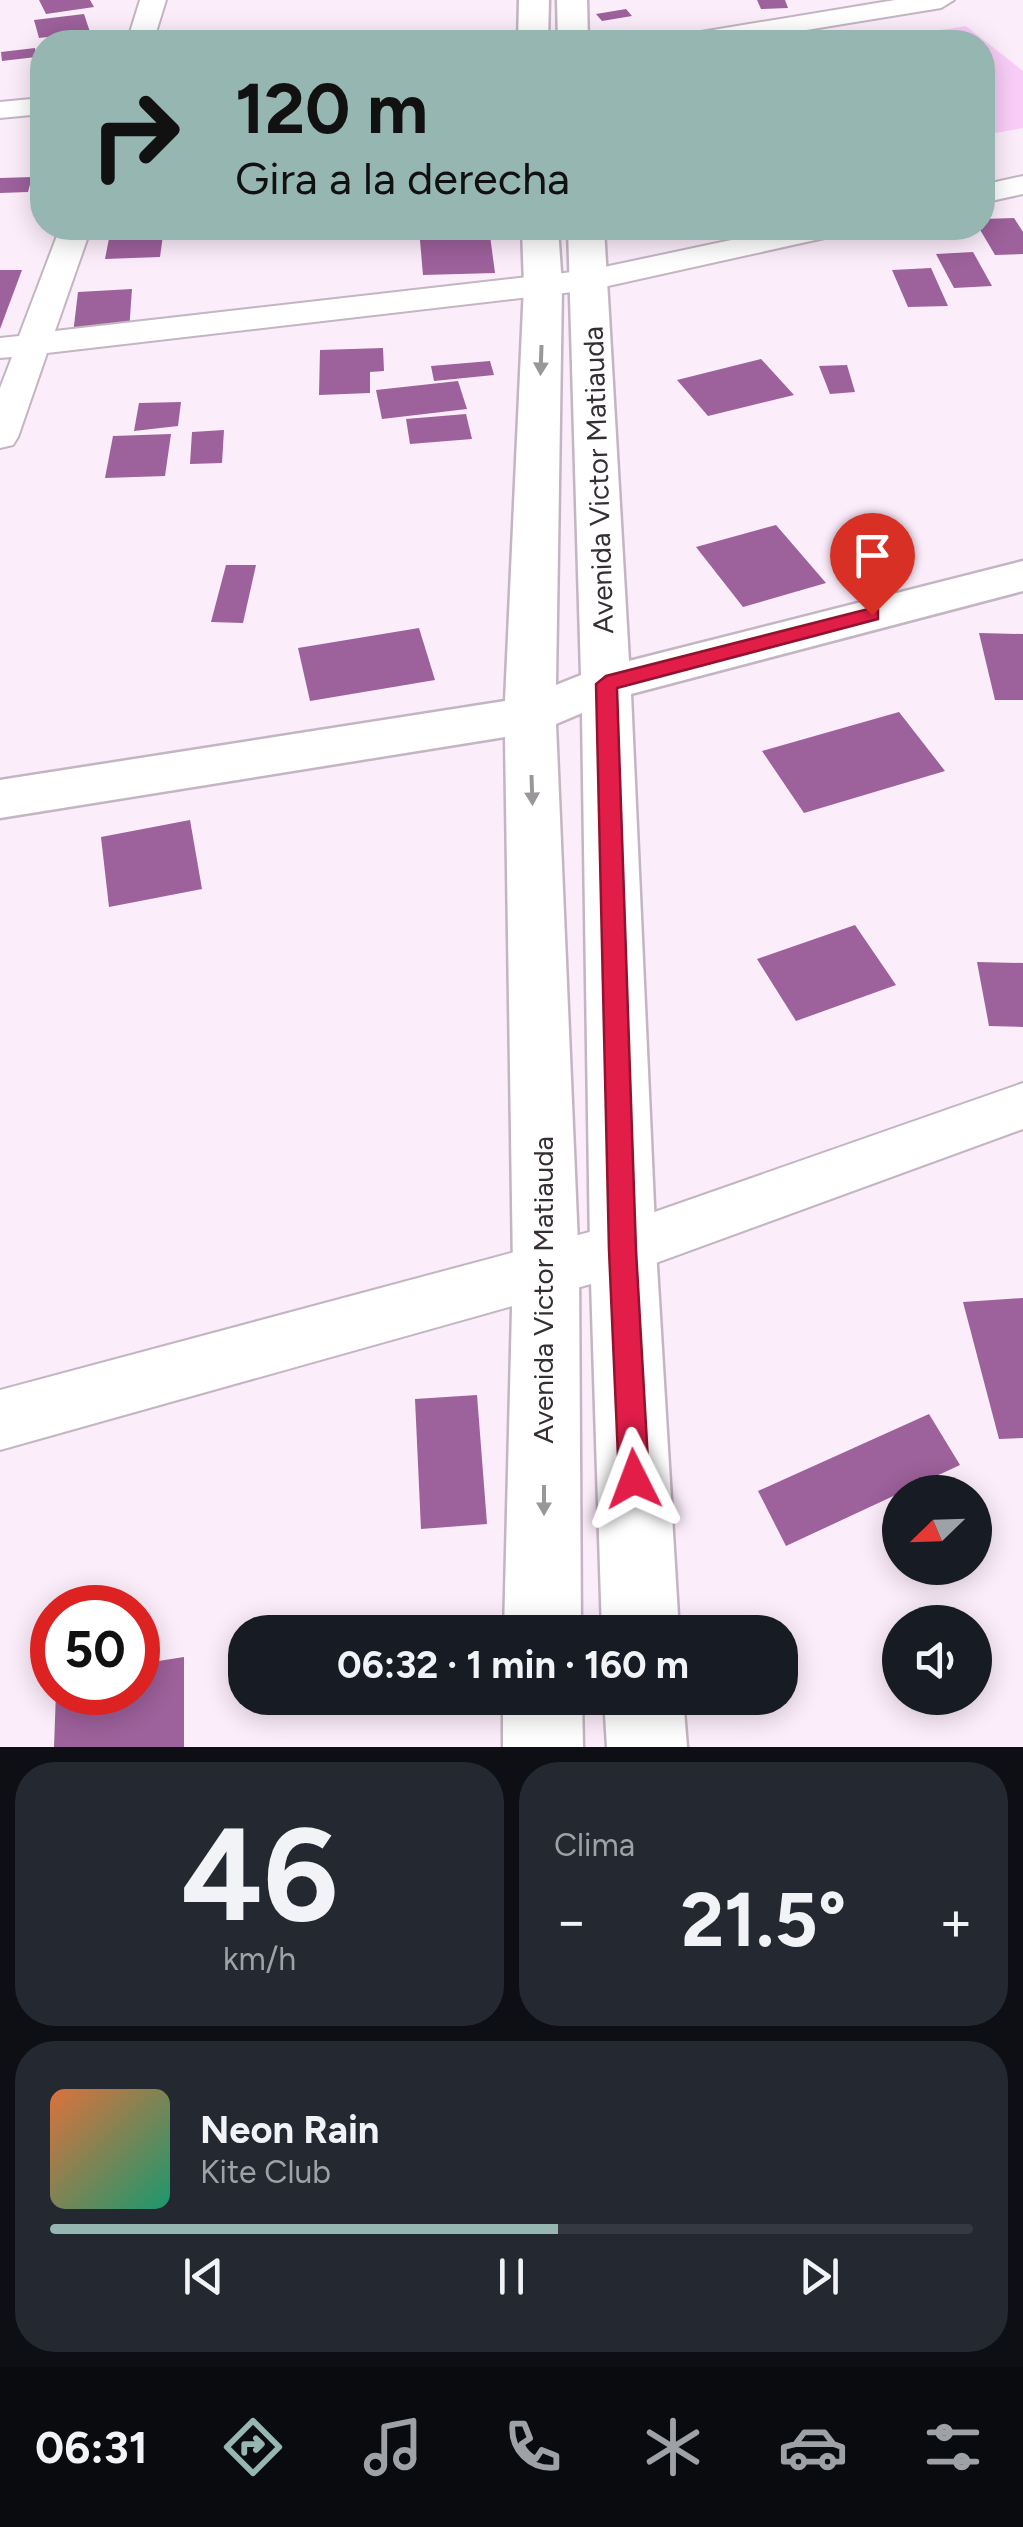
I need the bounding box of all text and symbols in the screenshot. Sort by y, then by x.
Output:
text: 120 m [235,66,428,151]
icon: right [70,70,200,200]
text: Gira a la derecha [235,151,570,205]
street label: Avenida Victor Matiauda [576,326,620,634]
one-way arrow [532,344,548,376]
pin [830,513,915,616]
icon: arrive [845,528,900,583]
one-way arrow [525,774,541,806]
street label: Avenida Victor Matiauda [526,1136,560,1444]
position arrow [582,1427,686,1531]
north arrow [882,1475,992,1585]
map controls [882,1475,992,1715]
one-way arrow [536,1484,552,1516]
speed limit sign: 50 [30,1585,160,1715]
button: sound [882,1605,992,1715]
text: 06:32 · 1 min · 160 m [337,1642,689,1688]
text: 46 [181,1797,338,1953]
text: Clima [554,1826,635,1864]
text: 21.5° [681,1875,846,1965]
text: − [554,1888,588,1954]
text: + [939,1888,973,1954]
text: km/h [223,1940,296,1978]
text: Neon Rain [200,2107,379,2153]
text: Kite Club [200,2153,331,2191]
icon: previous [176,2249,231,2304]
icon: pause [484,2249,539,2304]
icon: next [792,2249,847,2304]
icon: directions [218,2412,288,2482]
icon: music [358,2412,428,2482]
icon: phone [498,2412,568,2482]
icon: climate [638,2412,708,2482]
icon: car [778,2412,848,2482]
icon: filters [918,2412,988,2482]
text: 06:31 [35,2420,148,2474]

